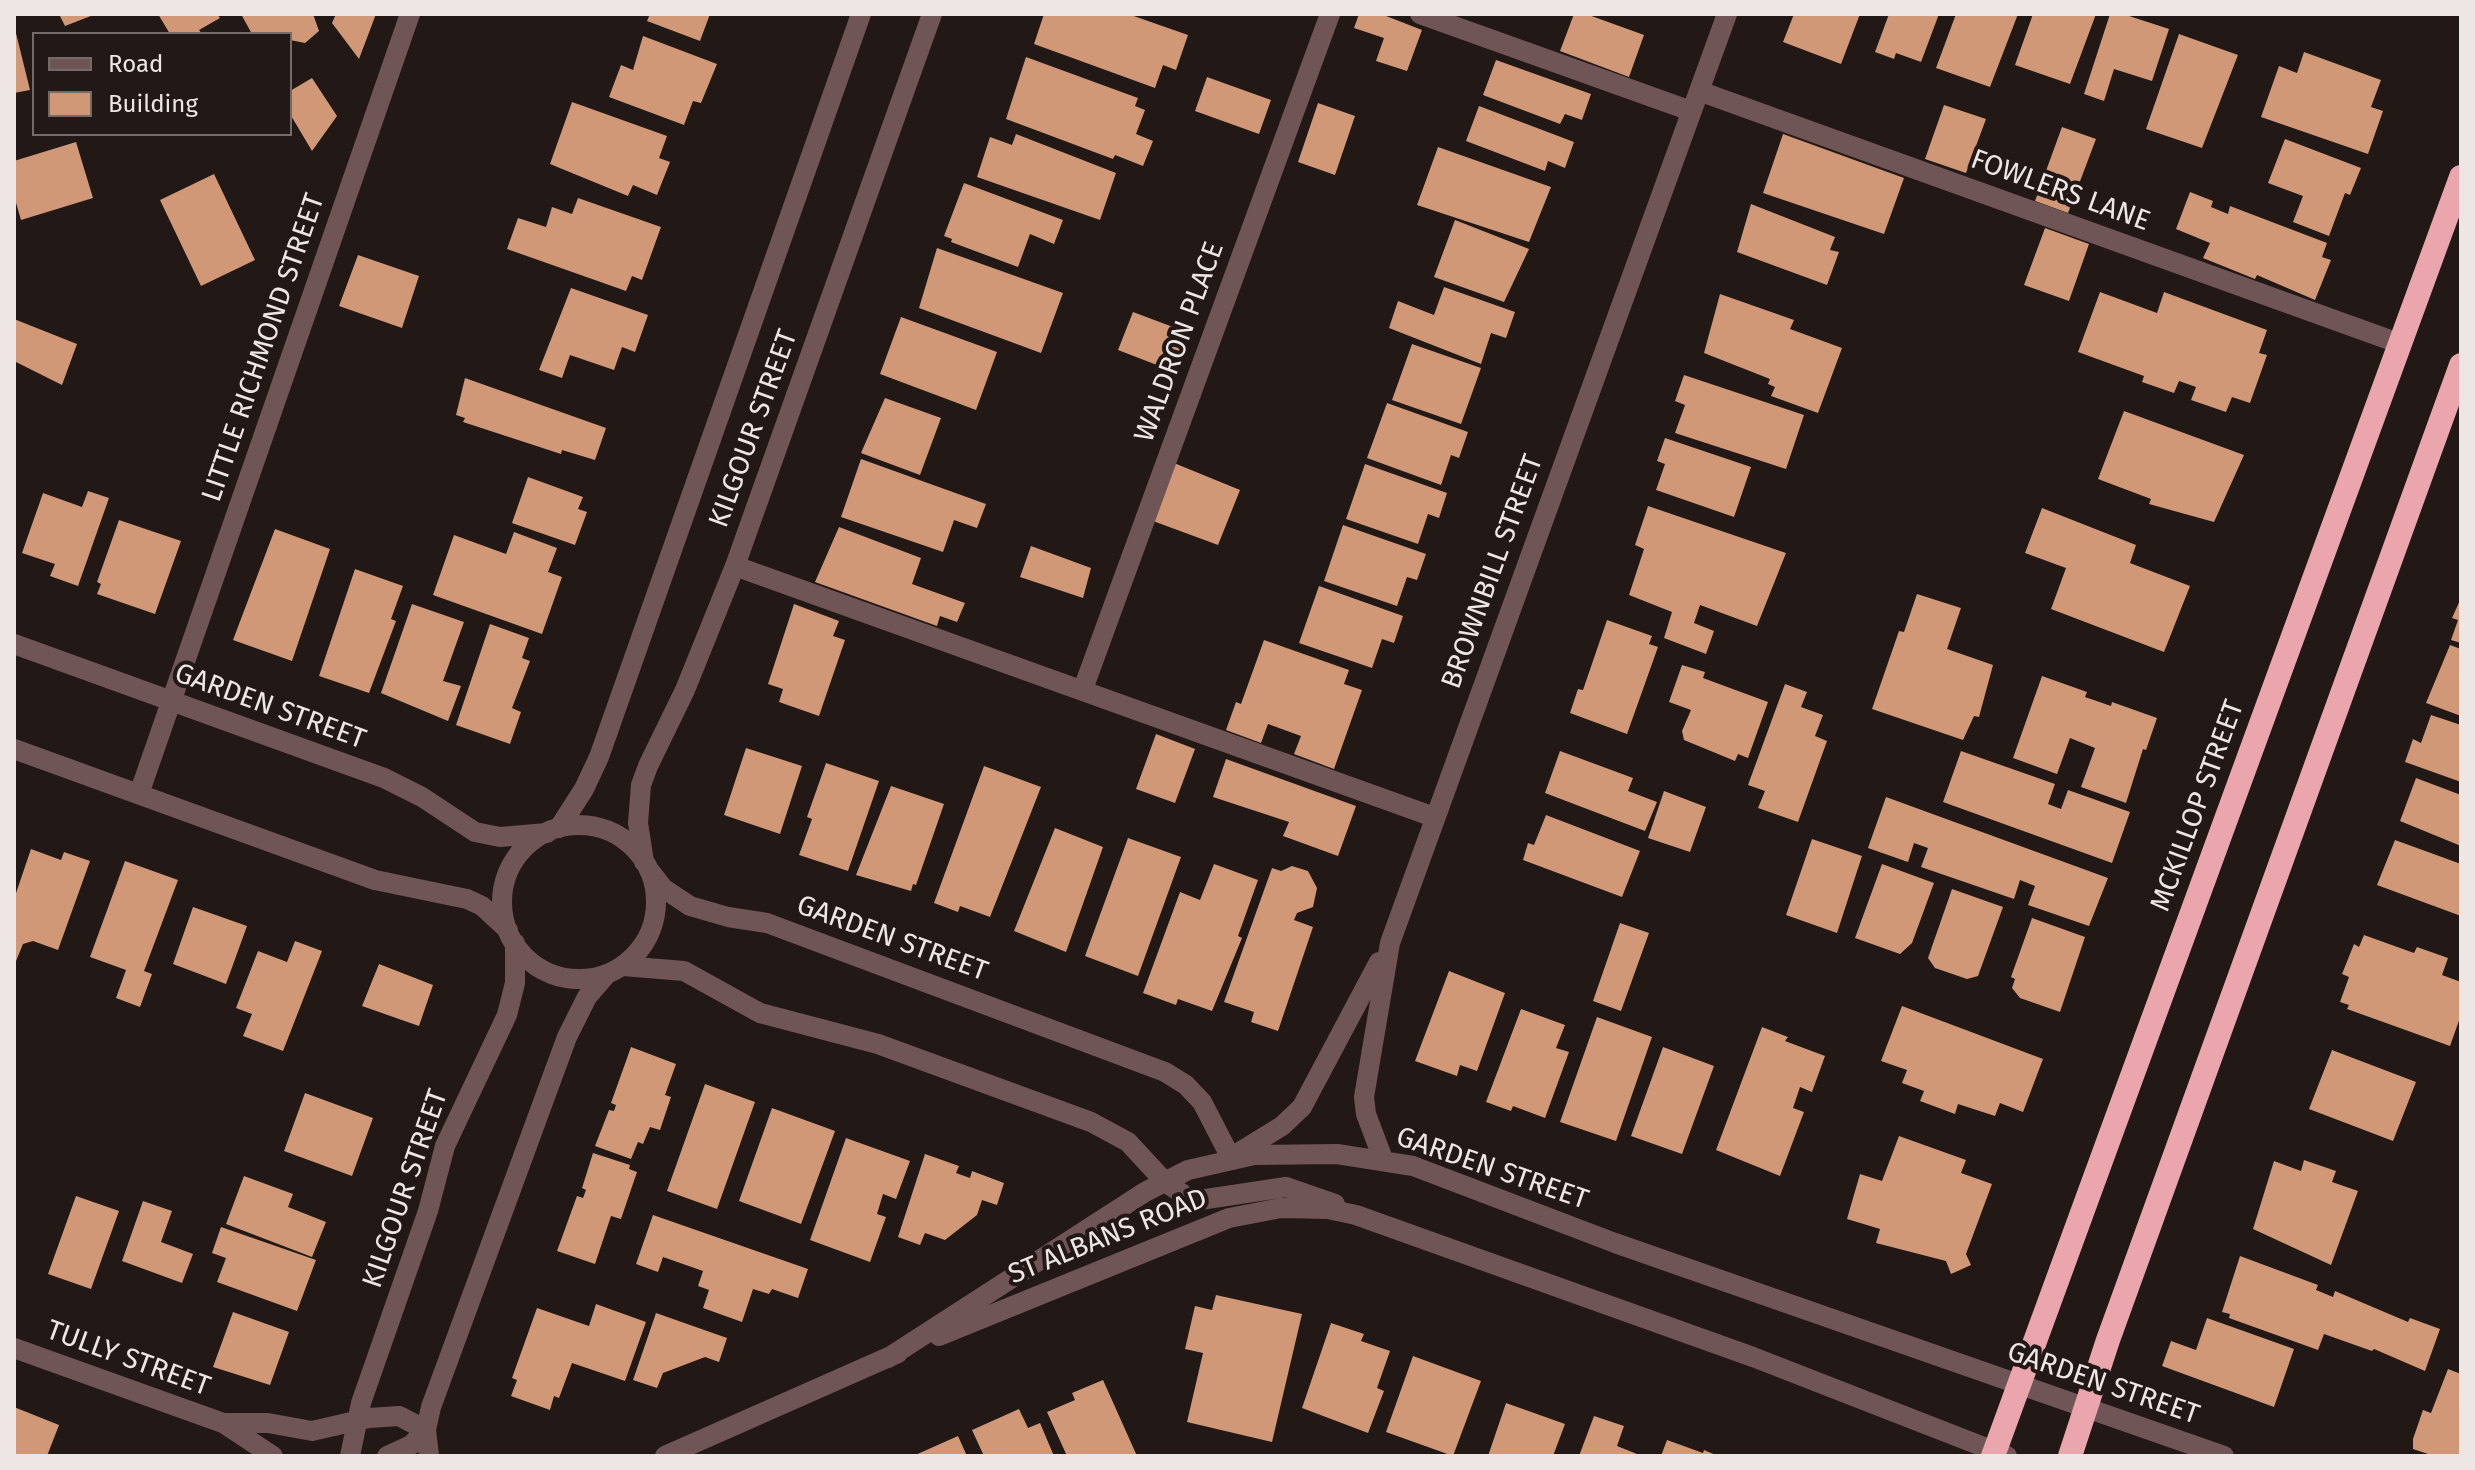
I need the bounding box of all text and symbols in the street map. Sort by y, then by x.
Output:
legend [32,32,292,136]
text: Road [108,50,163,78]
text: Building [108,90,198,118]
street label: FOWLERS LANE [1966,143,2154,239]
street label: LITTLE RICHMOND STREET [195,190,333,506]
street label: WALDRON PLACE [1128,237,1232,447]
street label: KILGOUR STREET [703,326,805,532]
street label: BROWNBILL STREET [1435,450,1551,694]
street label: GARDEN STREET [170,657,370,757]
street label: MCKILLOP STREET [2144,696,2252,916]
street label: GARDEN STREET [792,889,992,989]
street label: KILGOUR STREET [356,1085,456,1293]
street label: GARDEN STREET [1392,1120,1592,1218]
street label: ST ALBANS ROAD [1004,1182,1212,1292]
street label: TULLY STREET [42,1314,214,1404]
street label: GARDEN STREET [2003,1335,2203,1433]

